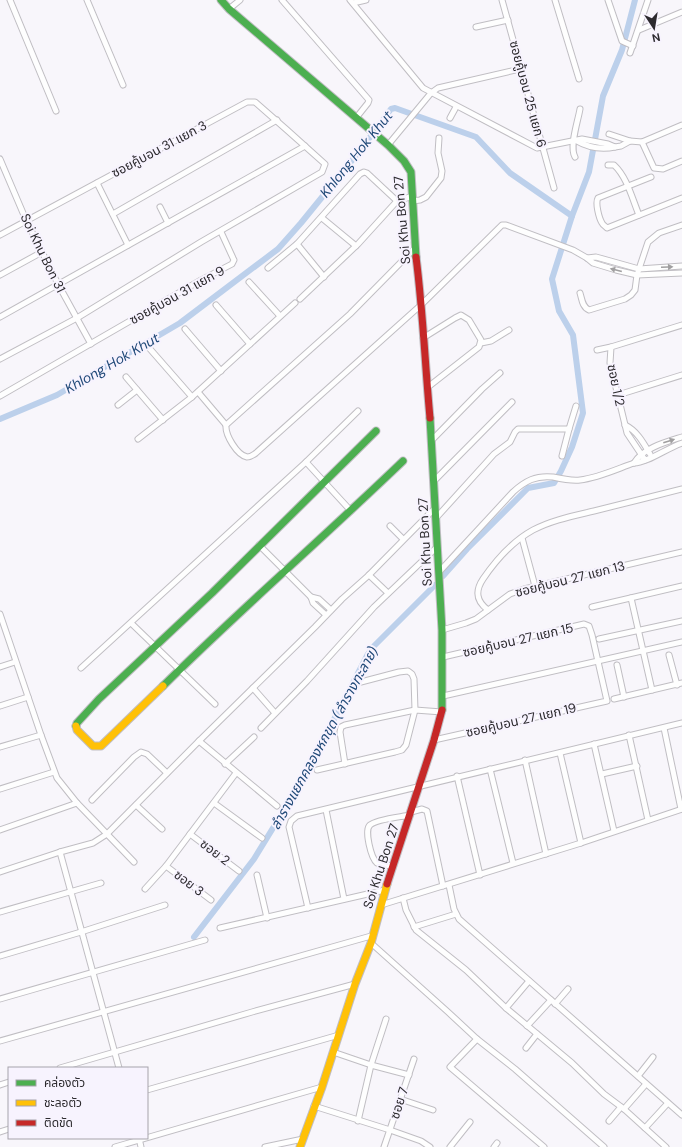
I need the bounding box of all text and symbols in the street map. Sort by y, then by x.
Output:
north arrow [634,8,674,48]
text: N [651,30,661,45]
street label: ซอยคู้บอน 25 แยก 6 [506,39,550,149]
water label: Khlong Hok Khut [316,107,397,201]
street label: ซอยคู้บอน 31 แยก 3 [108,117,210,181]
street label: Soi Khu Bon 27 [390,175,414,265]
street label: Soi Khu Bon 31 [17,211,69,295]
street label: ซอยคู้บอน 31 แยก 9 [126,262,228,328]
one-way arrow [661,264,673,271]
one-way arrow [609,267,621,273]
water label: Khlong Hok Khut [62,328,163,397]
street label: ซอย 1/2 [603,362,629,408]
one-way arrow [663,438,675,444]
street label: Soi Khu Bon 27 [414,497,436,587]
street label: ซอยคู้บอน 27 แยก 13 [513,557,627,601]
street label: ซอยคู้บอน 27 แยก 15 [461,619,575,661]
water label: ลำรางแยกคลองหกขุด (ลำรางทะลาย) [266,643,382,833]
street label: ซอยคู้บอน 27 แยก 19 [464,699,578,741]
street label: Soi Khu Bon 27 [359,821,403,911]
street label: ซอย 2 [197,835,233,869]
street label: ซอย 3 [170,866,208,900]
legend [8,1067,148,1139]
text: คล่องตัว [44,1075,85,1091]
street label: ซอย 7 [386,1085,412,1121]
text: ชะลอตัว [44,1095,82,1111]
text: ติดขัด [44,1115,73,1131]

